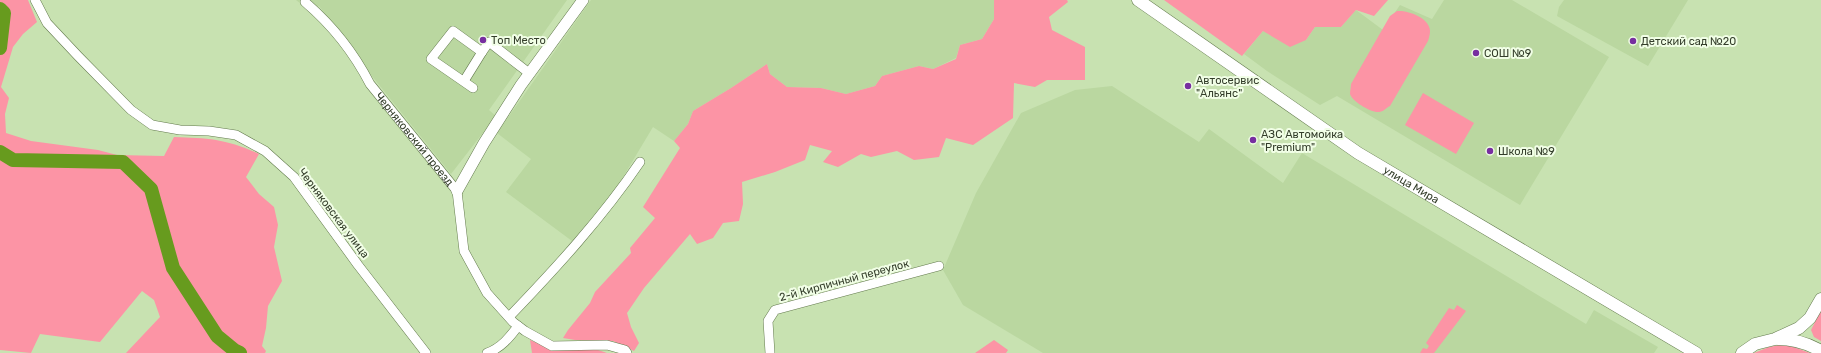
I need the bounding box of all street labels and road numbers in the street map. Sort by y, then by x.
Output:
street label: Черняковский проезд [372,90,456,189]
street label: улица Мира [1381,164,1441,207]
street label: Черняковская улица [296,166,372,261]
street label: 2-й Кирпичный переулок [778,257,911,304]

